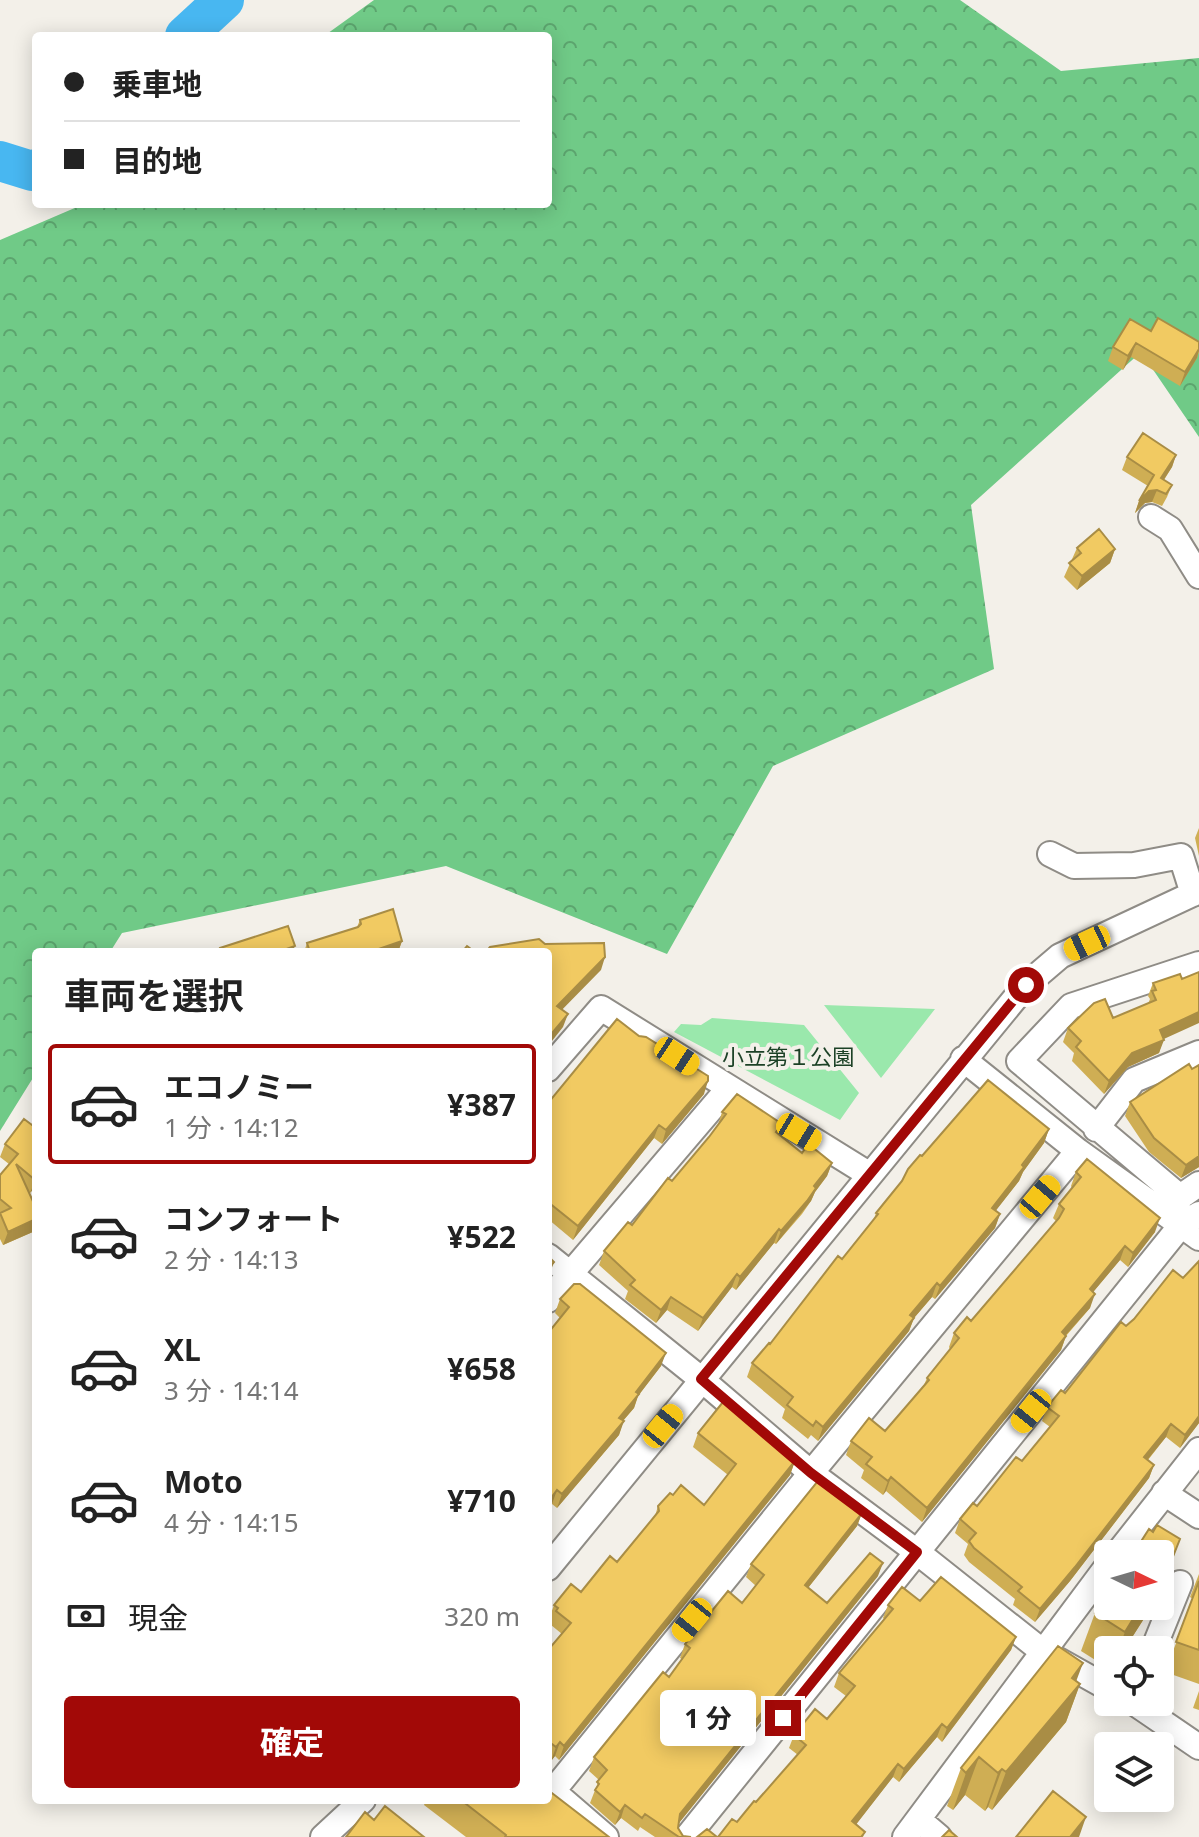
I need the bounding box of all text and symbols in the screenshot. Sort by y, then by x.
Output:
text: 乗車地 [112,63,202,104]
text: 目的地 [112,140,202,181]
car [1060,922,1114,964]
route start [1008,967,1044,1003]
text: 車両を選択 [64,971,244,1020]
car [650,1033,704,1079]
park label: 小立第１公園 [722,1041,854,1071]
text: エコノミー [164,1066,314,1107]
icon: car [68,1068,140,1140]
text: ¥387 [447,1084,516,1125]
text: 1 分 · 14:12 [164,1109,299,1145]
car [772,1109,826,1155]
car [1015,1171,1065,1223]
text: コンフォート [164,1198,343,1239]
icon: car [68,1200,140,1272]
text: ¥522 [447,1216,516,1257]
text: 2 分 · 14:13 [164,1241,299,1277]
text: XL [164,1329,201,1370]
icon: car [68,1332,140,1404]
text: ¥658 [447,1348,516,1389]
text: 3 分 · 14:14 [164,1372,299,1408]
car [1007,1385,1055,1437]
car [639,1400,687,1452]
text: Moto [164,1461,243,1502]
icon: car [68,1464,140,1536]
text: ¥710 [447,1480,516,1521]
text: 4 分 · 14:15 [164,1504,299,1540]
north arrow [1094,1540,1174,1620]
map controls [1094,1540,1174,1812]
icon: cash [64,1594,108,1638]
car [668,1594,716,1646]
text: 現金 [128,1597,188,1638]
text: 320 m [444,1598,520,1634]
button: locate [1094,1636,1174,1716]
callout: 1 分 [659,1690,755,1746]
button: 確定 [64,1696,520,1788]
text: 1 分 [684,1700,732,1736]
route end [765,1700,801,1736]
button: layers [1094,1732,1174,1812]

